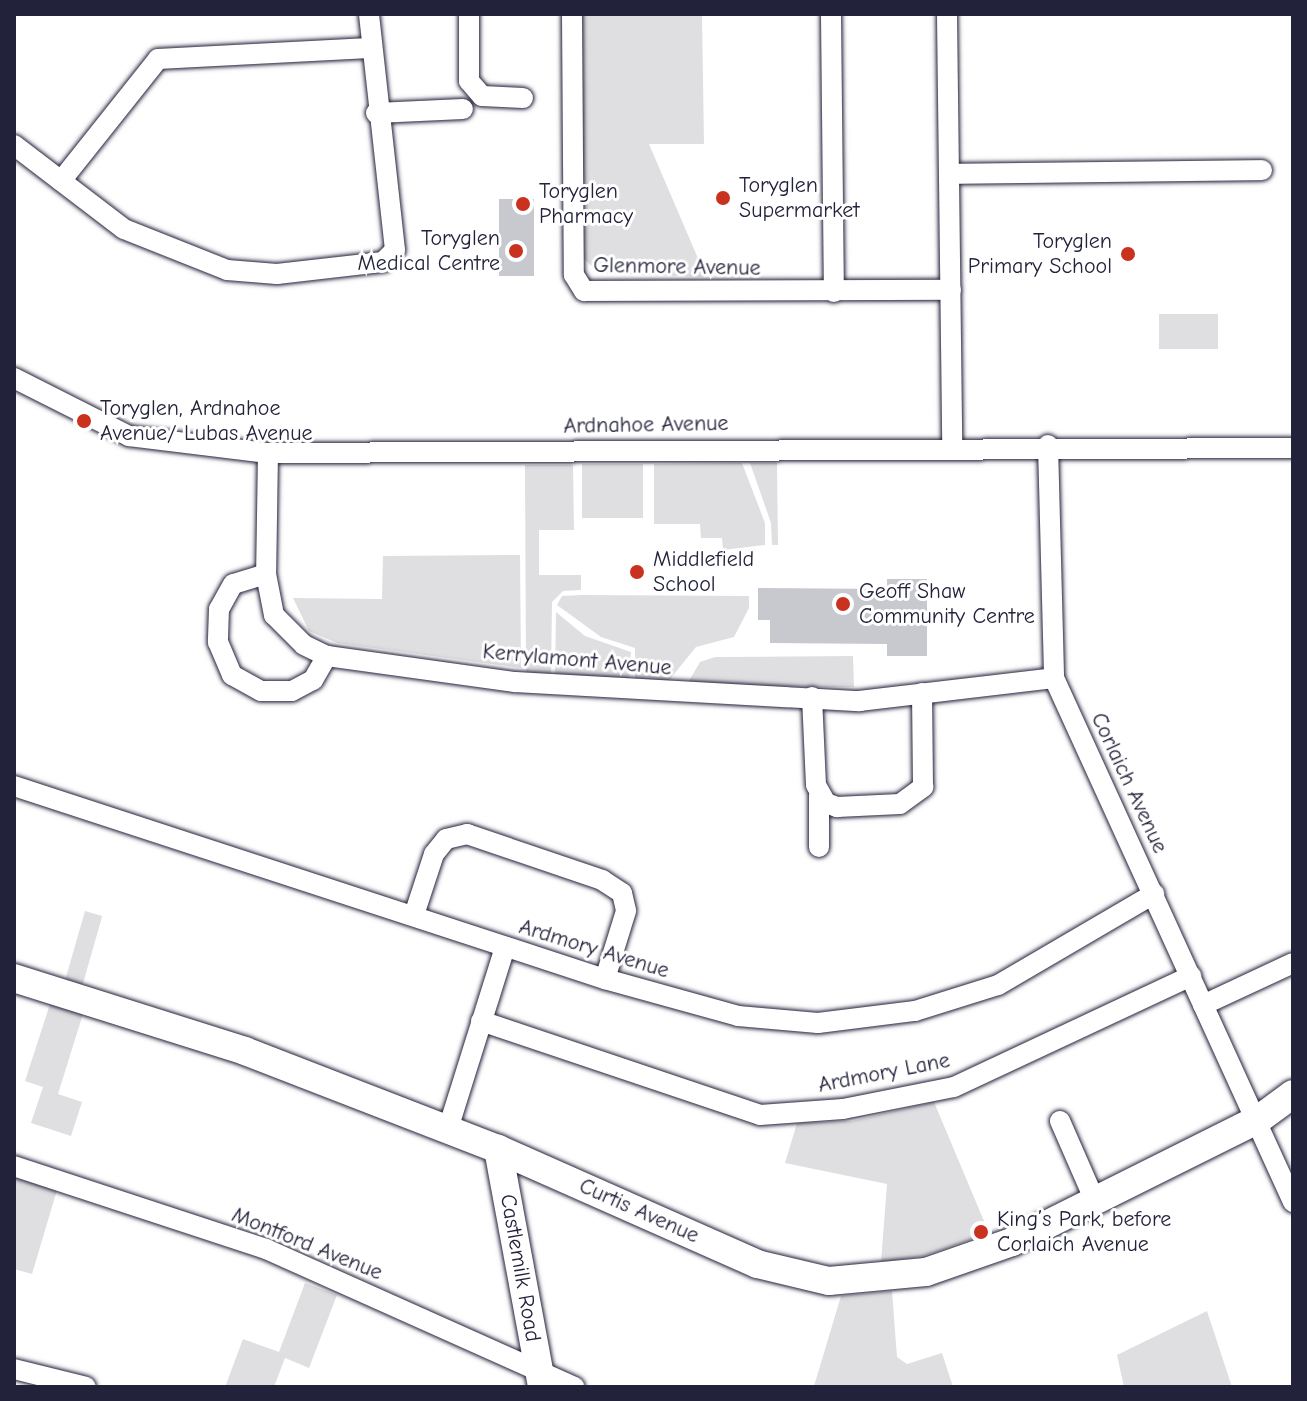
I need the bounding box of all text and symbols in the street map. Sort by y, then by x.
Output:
place label: Toryglen Supermarket [739,172,860,224]
place label: Toryglen Pharmacy [539,178,633,230]
marker: Toryglen Supermarket [714,189,732,207]
marker: Toryglen Pharmacy [514,195,532,213]
place label: Toryglen Medical Centre [357,225,500,276]
place label: Toryglen Primary School [968,228,1112,280]
marker: Toryglen Medical Centre [507,242,525,260]
marker: Toryglen Primary School [1119,245,1137,263]
street label: Glenmore Avenue [593,252,761,282]
place label: Toryglen, Ardnahoe Avenue/ Lubas Avenue [100,395,313,446]
street label: Ardnahoe Avenue [563,410,729,440]
marker: Toryglen, Ardnahoe Avenue/ Lubas Avenue [75,412,93,430]
place label: Middlefield School [653,546,754,598]
marker: Middlefield School [628,563,646,581]
place label: Geoff Shaw Community Centre [859,578,1035,630]
marker: Geoff Shaw Community Centre [834,595,852,613]
street label: Kerrylamont Avenue [481,639,673,681]
street label: Corlaich Avenue [1085,709,1173,857]
street label: Ardmory Avenue [516,914,672,984]
street label: Ardmory Lane [816,1047,952,1099]
street label: Curtis Avenue [575,1173,703,1249]
street label: Castlemilk Road [494,1192,546,1344]
street label: Montford Avenue [228,1202,386,1286]
place label: King’s Park, before Corlaich Avenue [997,1206,1171,1258]
marker: King’s Park, before Corlaich Avenue [972,1223,990,1241]

